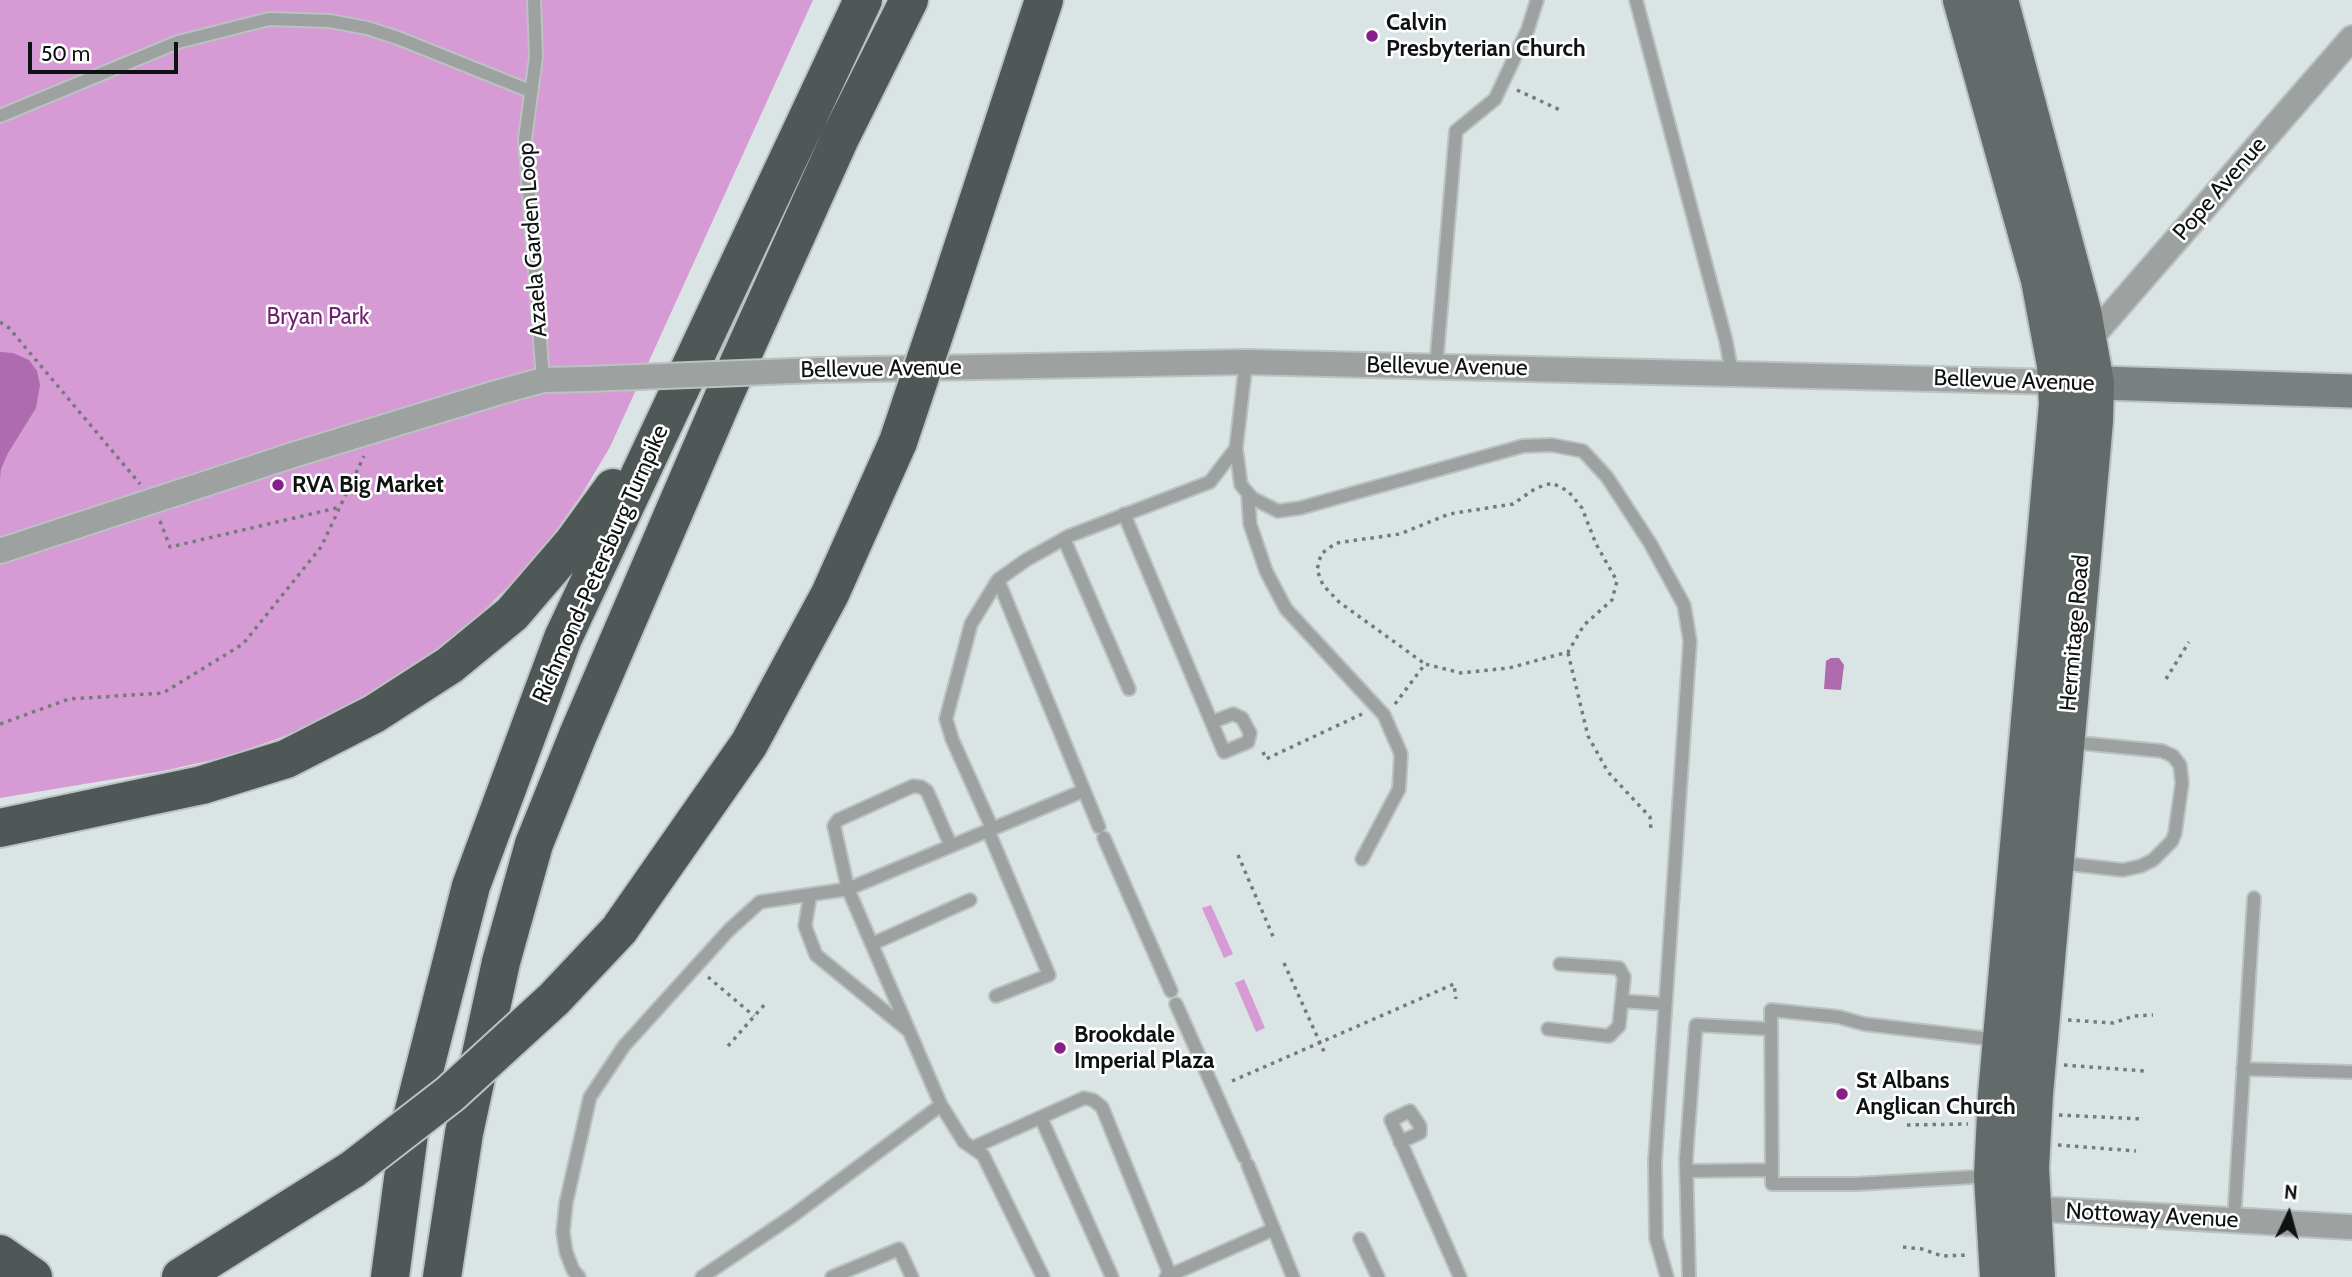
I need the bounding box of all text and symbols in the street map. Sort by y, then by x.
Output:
place label: Calvin Presbyterian Church [1386,9,1586,63]
scale bar [32,28,182,72]
marker: Calvin Presbyterian Church [1364,28,1380,44]
text: 50 m [41,41,90,66]
street label: Pope Avenue [2168,132,2272,246]
street label: Azaela Garden Loop [512,142,554,338]
park label: Bryan Park [267,303,369,331]
street label: Bellevue Avenue [1366,352,1528,382]
street label: Bellevue Avenue [800,354,962,384]
street label: Bellevue Avenue [1933,364,2095,398]
street label: Richmond-Petersburg Turnpike [527,421,675,707]
place label: RVA Big Market [292,471,444,499]
marker: RVA Big Market [270,477,286,493]
street label: Hermitage Road [2054,554,2096,712]
place label: Brookdale Imperial Plaza [1074,1021,1214,1075]
marker: Brookdale Imperial Plaza [1052,1040,1068,1056]
place label: St Albans Anglican Church [1856,1067,2016,1121]
marker: St Albans Anglican Church [1834,1086,1850,1102]
north arrow [2254,1179,2324,1249]
text: N [2283,1181,2299,1205]
street label: Nottoway Avenue [2065,1198,2239,1234]

